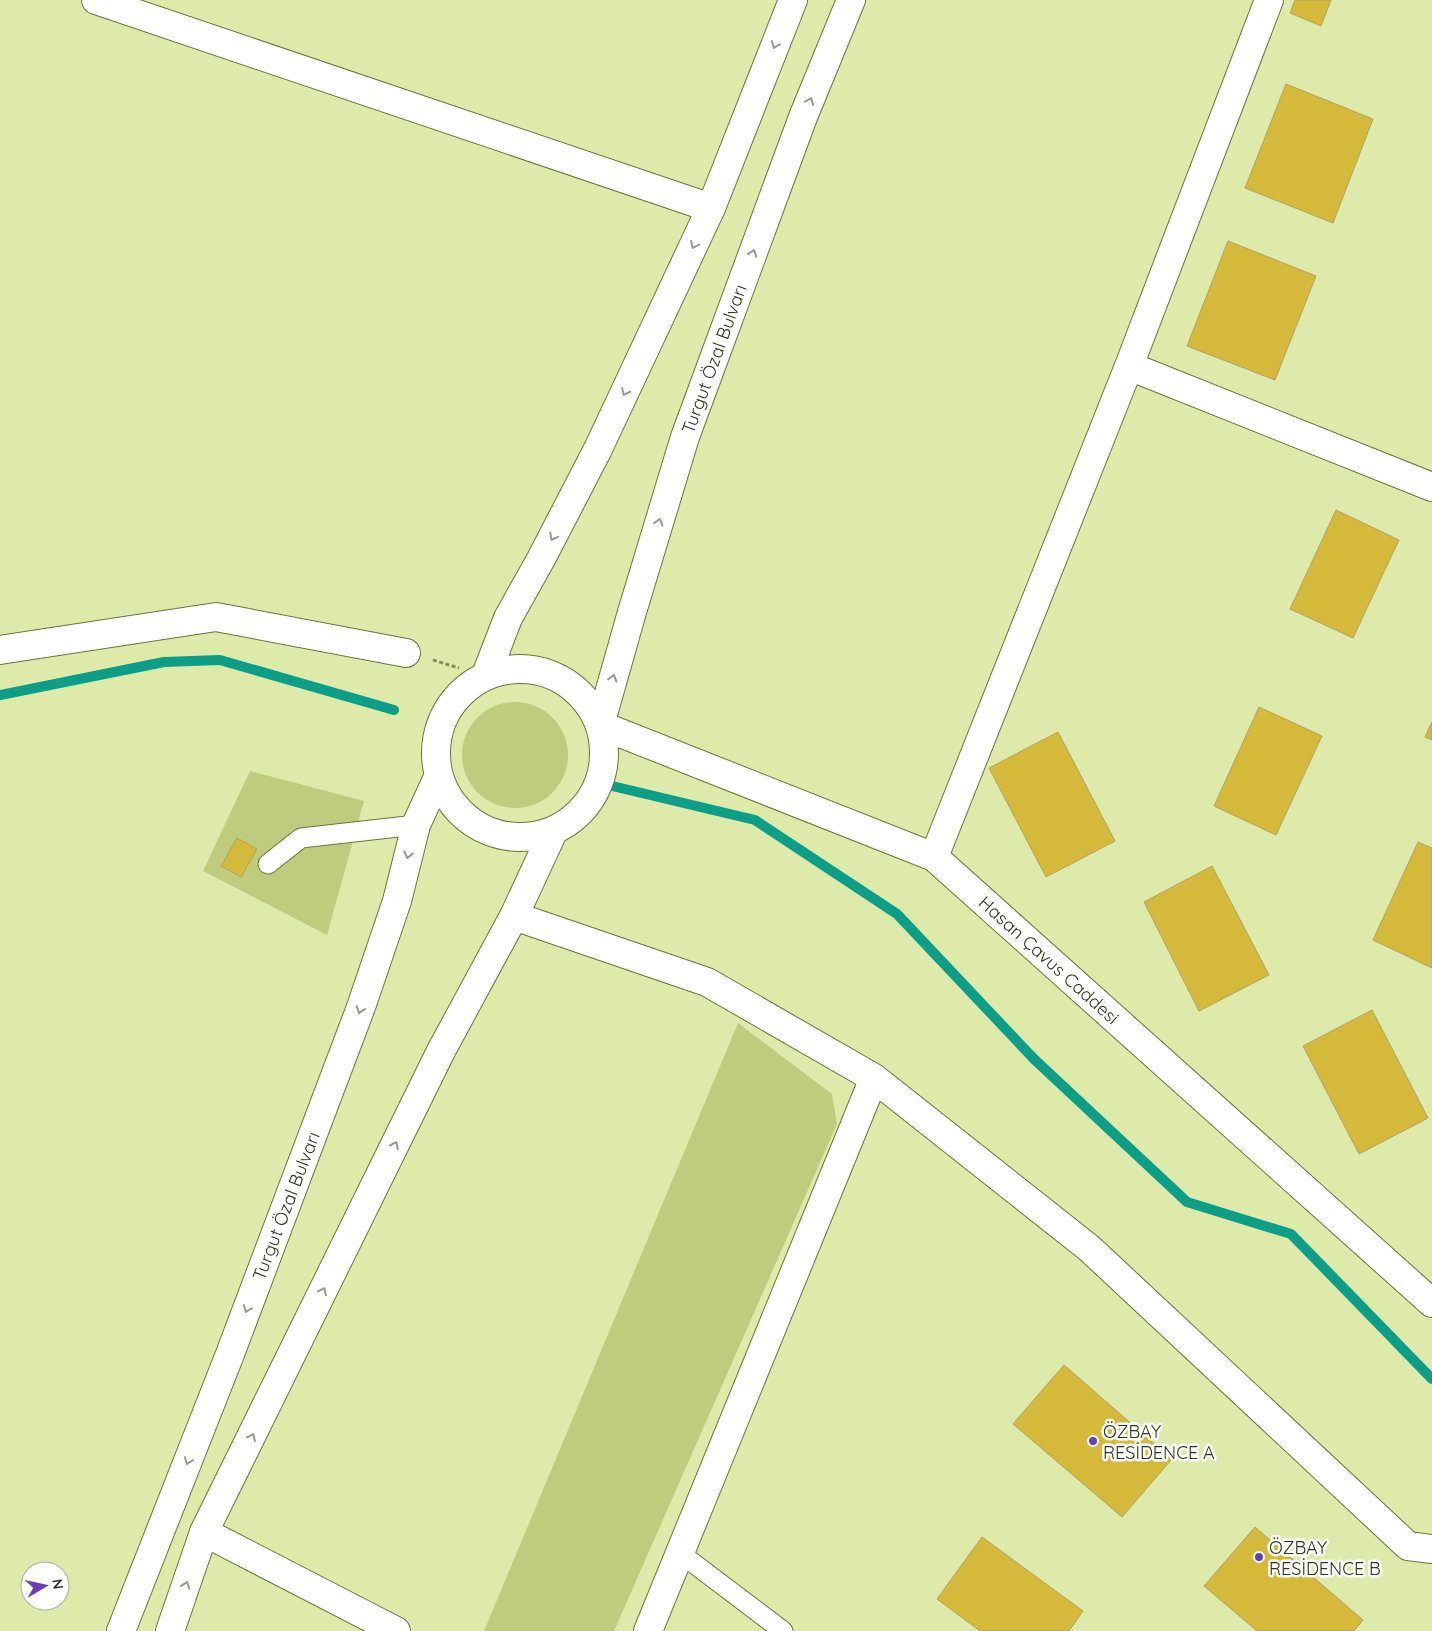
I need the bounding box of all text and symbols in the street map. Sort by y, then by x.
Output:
one-way arrow [771,41,781,49]
one-way arrow [803,97,814,106]
one-way arrow [690,239,700,248]
one-way arrow [747,250,757,258]
street label: Turgut Özal Bulvarı [676,281,752,437]
one-way arrow [621,387,631,396]
one-way arrow [654,519,664,527]
one-way arrow [549,532,559,541]
one-way arrow [608,675,618,683]
one-way arrow [403,851,414,860]
street label: Hasan Çavus Caddesi [974,891,1124,1029]
one-way arrow [356,1005,366,1014]
street label: Turgut Özal Bulvarı [247,1129,325,1283]
one-way arrow [389,1141,399,1150]
one-way arrow [317,1287,328,1296]
one-way arrow [243,1305,253,1313]
place label: ÖZBAY RESİDENCE A [1103,1420,1215,1464]
one-way arrow [246,1433,256,1442]
marker: ÖZBAY RESİDENCE A [1087,1435,1099,1447]
one-way arrow [184,1456,194,1465]
place label: ÖZBAY RESİDENCE B [1269,1536,1381,1580]
marker: ÖZBAY RESİDENCE B [1253,1551,1265,1563]
north arrow [20,1561,70,1611]
text: N [48,1577,68,1590]
one-way arrow [180,1581,190,1590]

